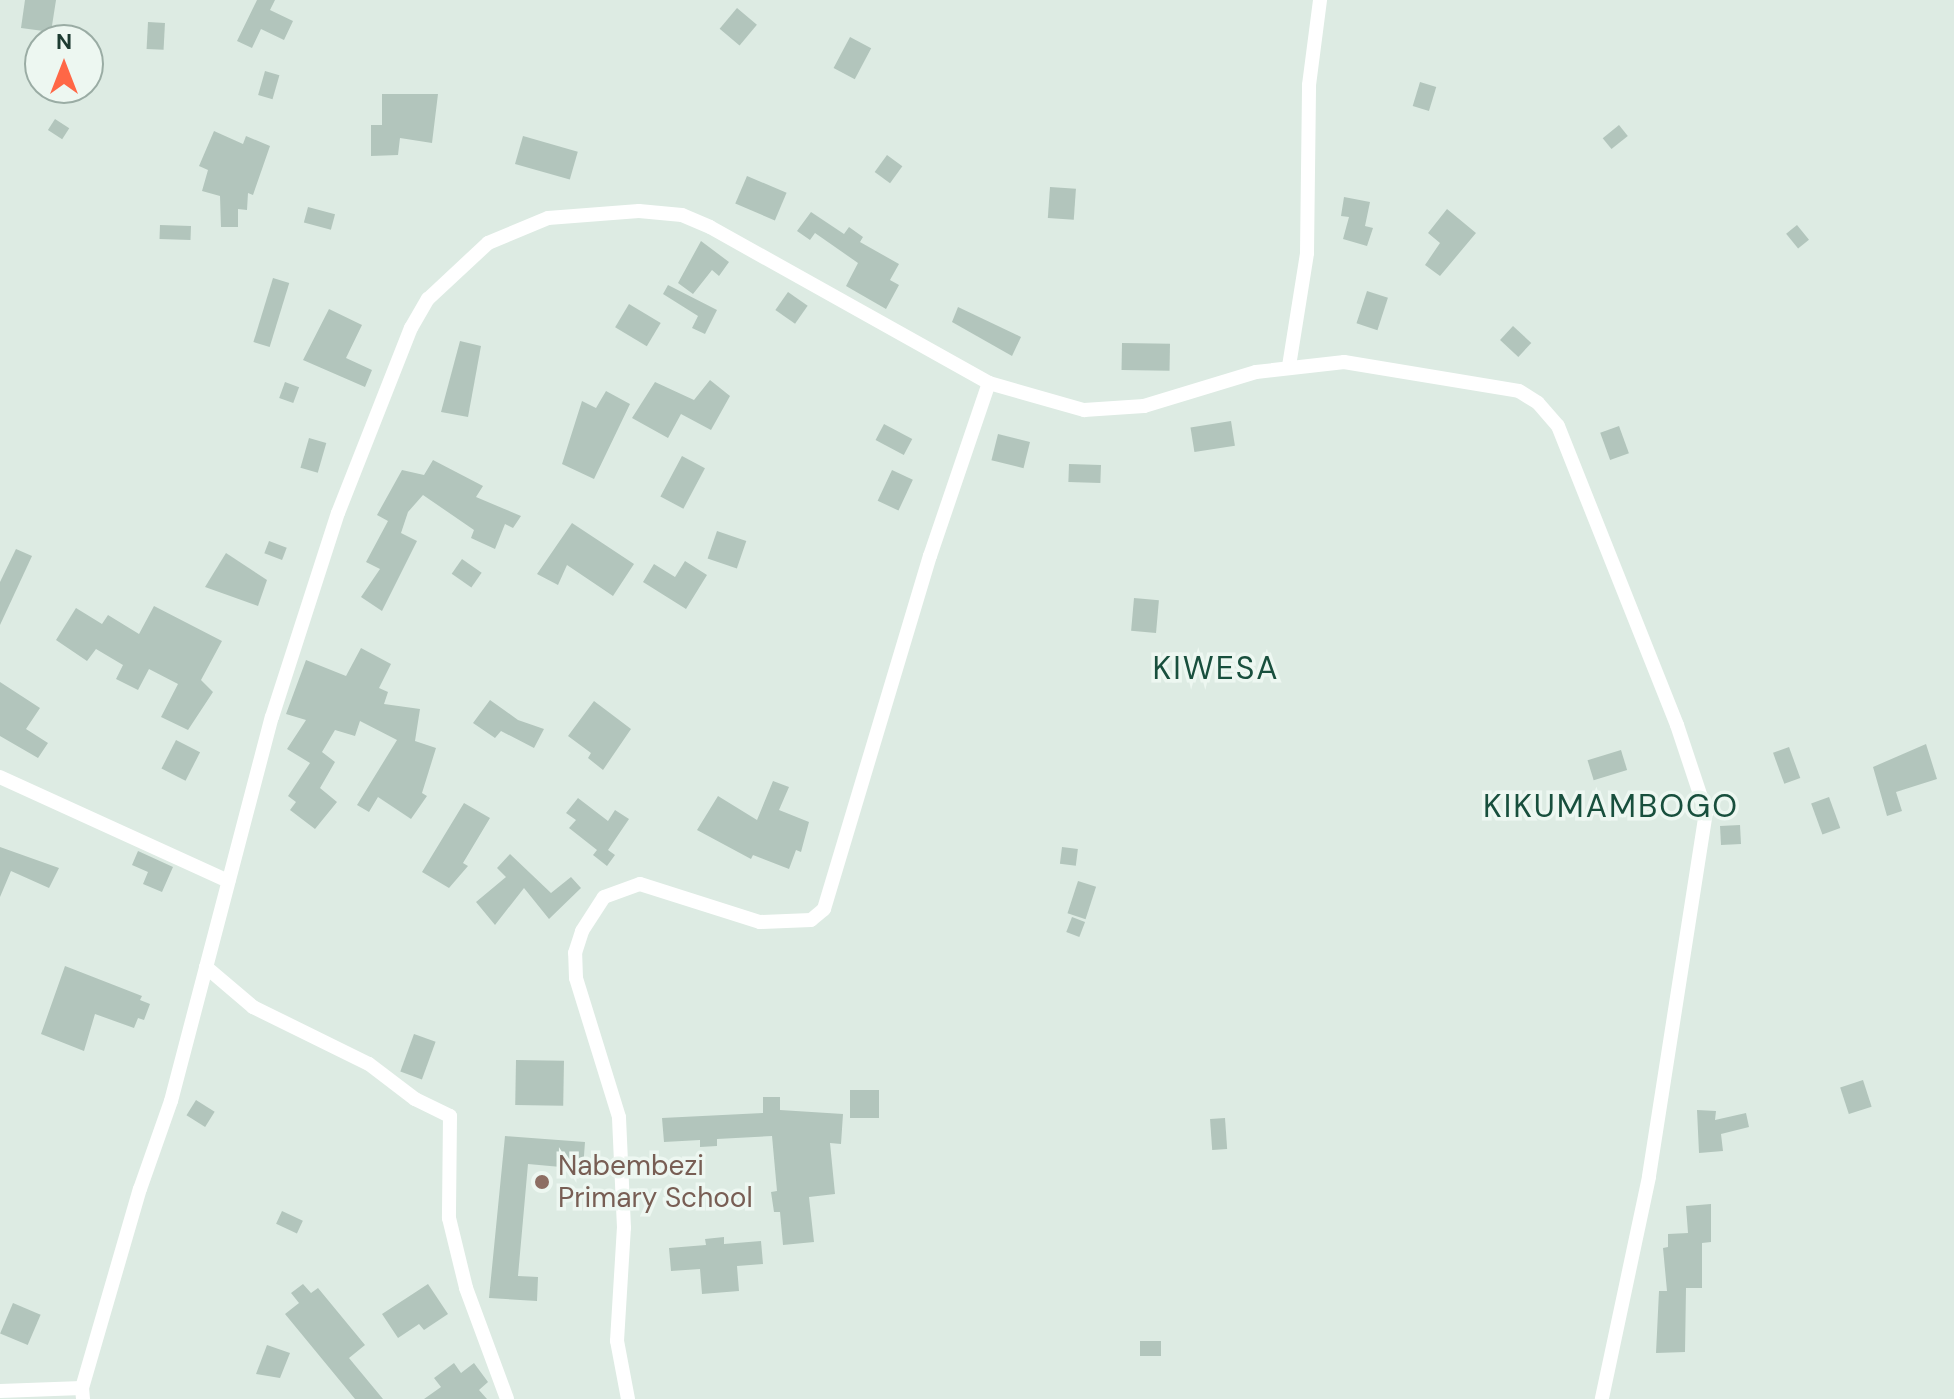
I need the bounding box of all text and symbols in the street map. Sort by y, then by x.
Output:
north arrow [24,24,104,104]
text: N [56,27,72,56]
district label: KIWESA [1152,649,1280,687]
district label: KIKUMAMBOGO [1483,787,1739,825]
place label: Nabembezi Primary School [558,1149,753,1215]
marker: Nabembezi Primary School [533,1173,551,1191]

